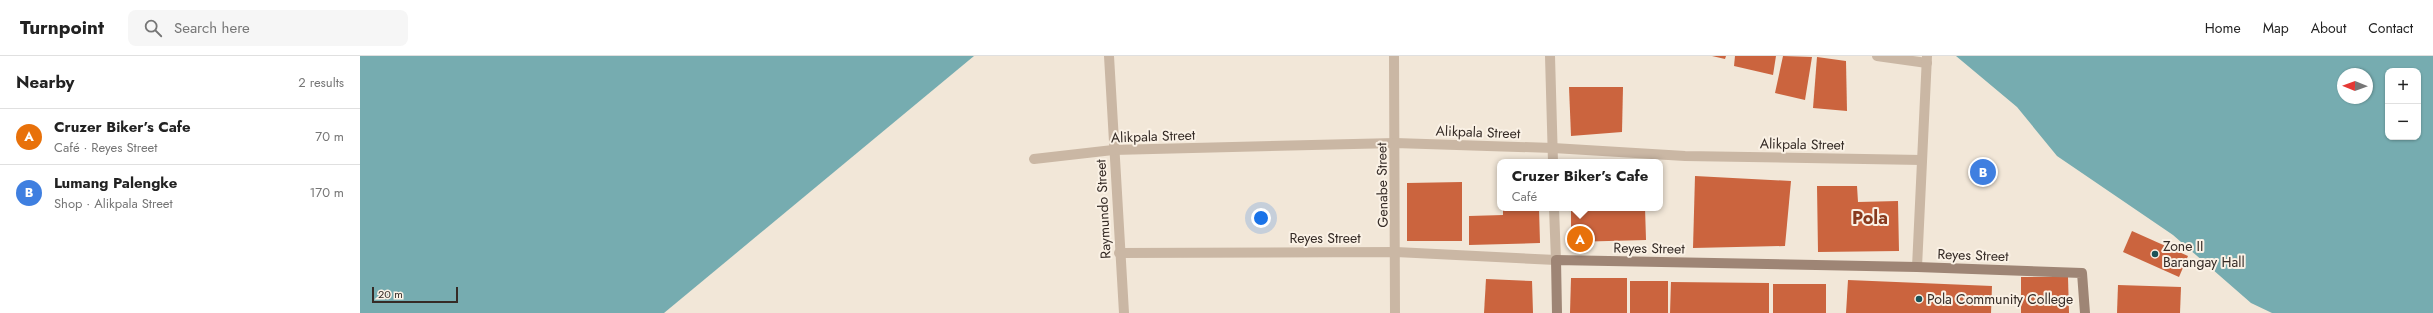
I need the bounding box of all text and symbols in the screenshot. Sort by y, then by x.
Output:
search box [128,10,408,46]
text: Turnpoint [20,14,104,41]
icon: search [142,17,164,39]
text: Search here [174,17,250,39]
text: Home [2205,18,2241,38]
text: Map [2263,18,2289,38]
text: About [2311,18,2346,38]
text: Contact [2368,18,2413,38]
north arrow [2337,68,2373,104]
map controls [2385,68,2421,140]
button: + [2385,68,2421,104]
text: Nearby [16,70,74,94]
text: 2 results [298,73,344,92]
button: − [2385,104,2421,140]
text: Cruzer Biker’s Cafe [54,116,191,138]
street label: Alikpala Street [1435,121,1521,143]
street label: Alikpala Street [1110,125,1196,147]
text: A [24,127,34,146]
text: 70 m [315,127,344,146]
street label: Alikpala Street [1760,133,1845,155]
text: Café · Reyes Street [54,138,157,157]
street label: Genabe Street [1371,142,1393,228]
pin: B [1970,157,1996,187]
street label: Raymundo Street [1090,158,1116,259]
popup [1497,159,1663,211]
text: Cruzer Biker’s Cafe [1512,165,1648,187]
text: Lumang Palengke [54,172,177,194]
text: B [25,183,33,202]
text: 170 m [309,183,344,202]
text: Café [1512,187,1537,206]
text: Shop · Alikpala Street [54,194,173,213]
district label: Pola [1852,205,1888,231]
your location [1251,208,1271,228]
pin: A [1567,224,1593,254]
street label: Reyes Street [1289,228,1361,248]
place label: Zone II Barangay Hall [2163,236,2245,272]
street label: Reyes Street [1613,237,1685,259]
street label: Reyes Street [1937,244,2010,266]
marker: Zone II Barangay Hall [2150,249,2160,259]
scale bar [372,285,458,304]
text: 20 m [378,286,403,302]
place label: Pola Community College [1927,289,2073,309]
marker: Pola Community College [1914,294,1924,304]

